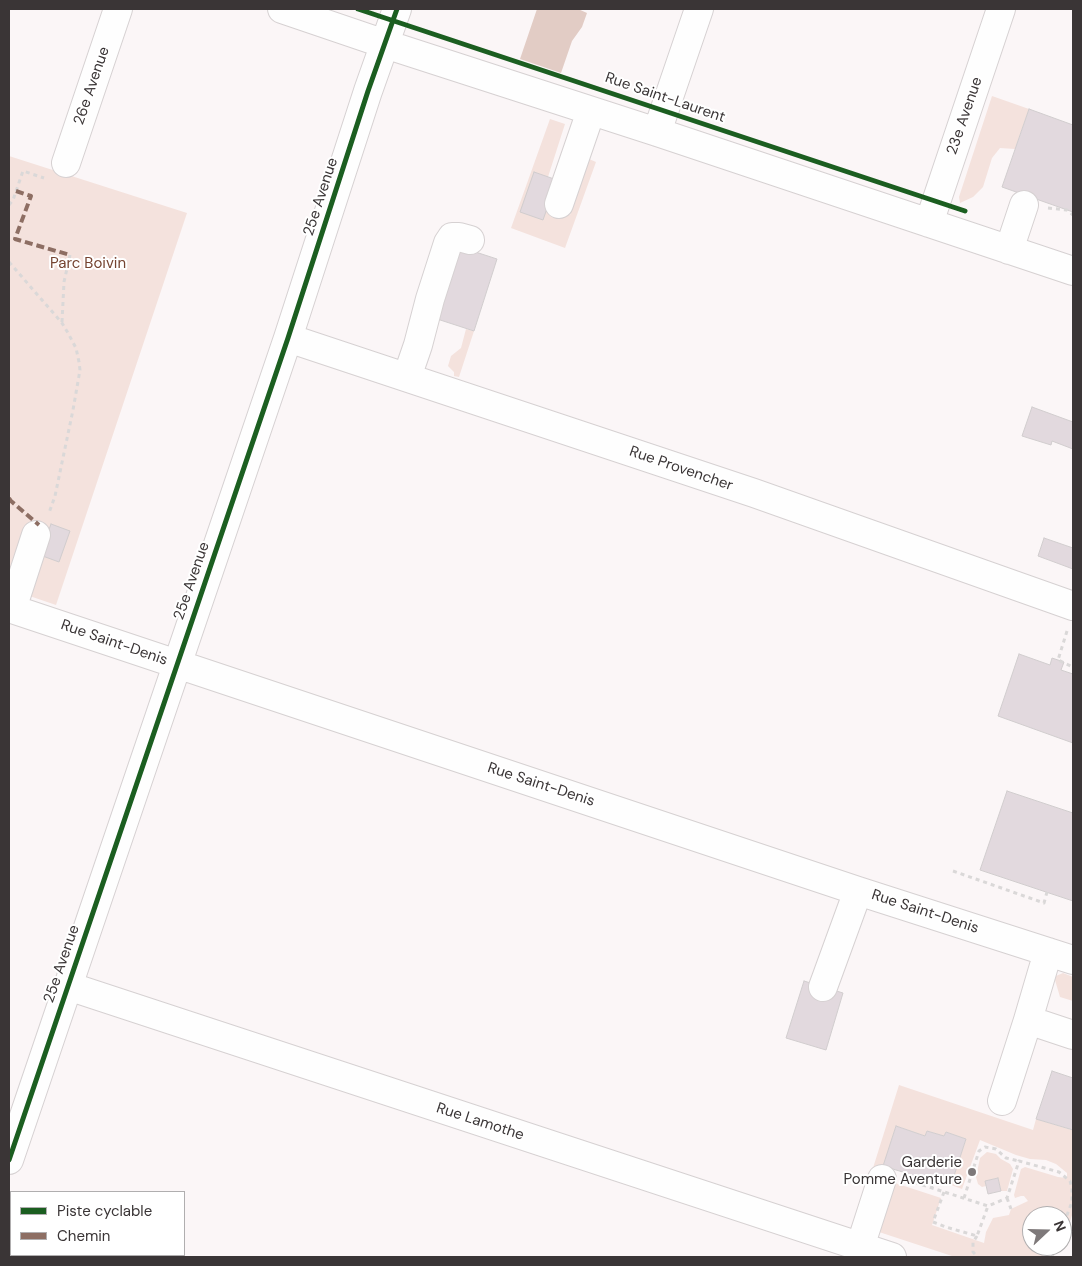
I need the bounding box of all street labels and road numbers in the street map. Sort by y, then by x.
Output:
street label: 26e Avenue [70,45,114,127]
street label: Rue Saint-Laurent [602,69,728,127]
street label: 23e Avenue [943,75,987,157]
street label: 25e Avenue [300,156,342,238]
street label: Rue Provencher [627,443,735,495]
street label: 25e Avenue [170,540,214,622]
street label: Rue Saint-Denis [58,616,170,670]
street label: Rue Saint-Denis [485,759,597,811]
street label: Rue Saint-Denis [869,886,981,938]
street label: 25e Avenue [40,923,84,1005]
street label: Rue Lamothe [434,1099,526,1145]

